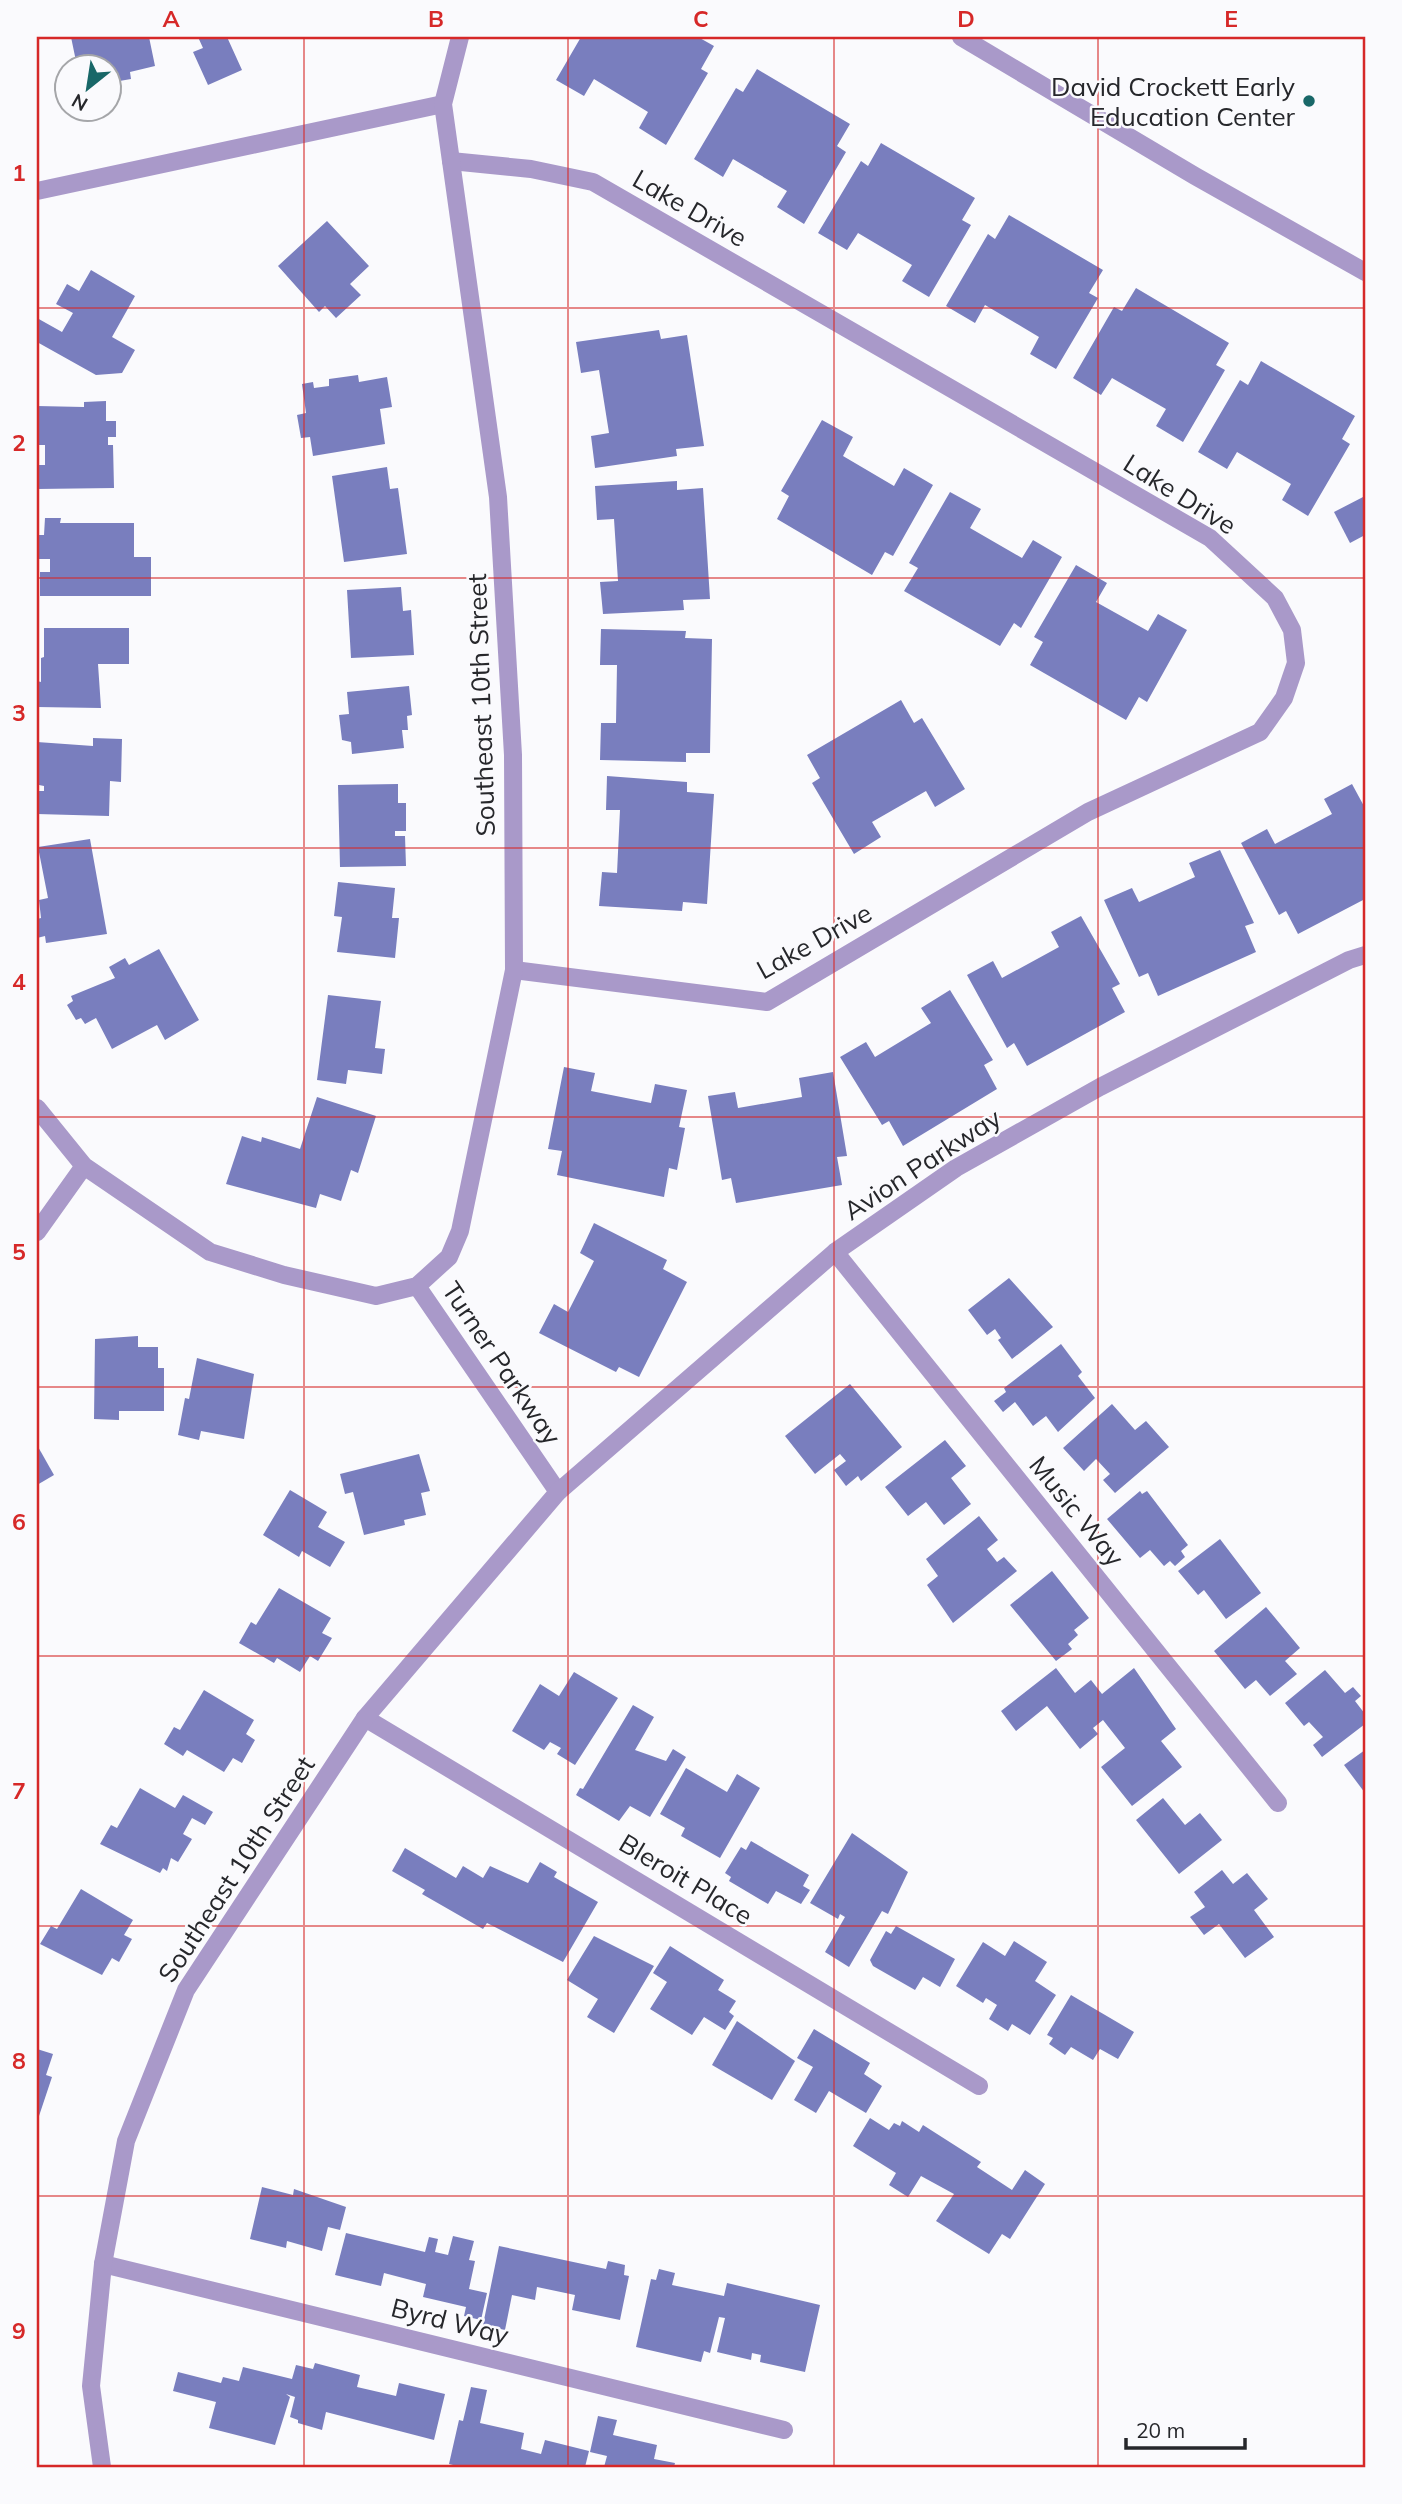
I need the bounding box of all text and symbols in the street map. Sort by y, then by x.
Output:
text: A [162,4,180,33]
text: B [428,4,444,33]
text: C [693,4,709,33]
text: D [957,4,975,33]
text: E [1224,4,1238,33]
north arrow [52,52,122,122]
place label: David Crockett Early Education Center [1051,70,1296,133]
text: N [67,89,92,117]
marker: David Crockett Early Education Center [1301,93,1317,109]
text: 1 [12,158,26,187]
street label: Lake Drive [627,162,753,254]
text: 2 [12,428,26,457]
street label: Lake Drive [1118,446,1242,542]
street label: Southeast 10th Street [460,573,502,837]
text: 3 [12,698,26,727]
street label: Lake Drive [751,896,877,986]
text: 4 [12,967,26,996]
street label: Avion Parkway [837,1101,1007,1227]
text: 5 [12,1237,26,1266]
street label: Turner Parkway [435,1275,569,1451]
street label: Music Way [1022,1449,1132,1573]
text: 6 [12,1507,26,1536]
street label: Southeast 10th Street [151,1750,321,1988]
text: 7 [12,1776,26,1805]
street label: Bleroit Place [613,1826,759,1932]
text: 8 [12,2046,26,2075]
street label: Byrd Way [388,2290,512,2352]
text: 9 [12,2316,26,2345]
scale bar [1126,2406,1244,2450]
text: 20 m [1136,2417,1185,2443]

